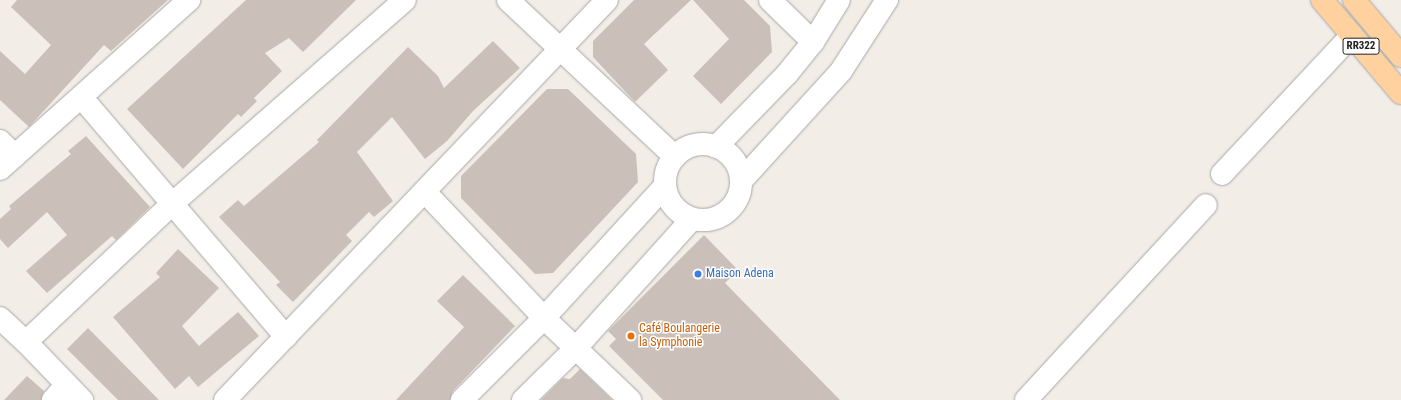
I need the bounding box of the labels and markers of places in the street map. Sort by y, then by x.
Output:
place label: Maison Adena [706,267,774,281]
marker: Maison Adena [693,269,703,279]
place label: Café Boulangerie la Symphonie [639,322,720,350]
marker: Café Boulangerie la Symphonie [626,331,636,341]

